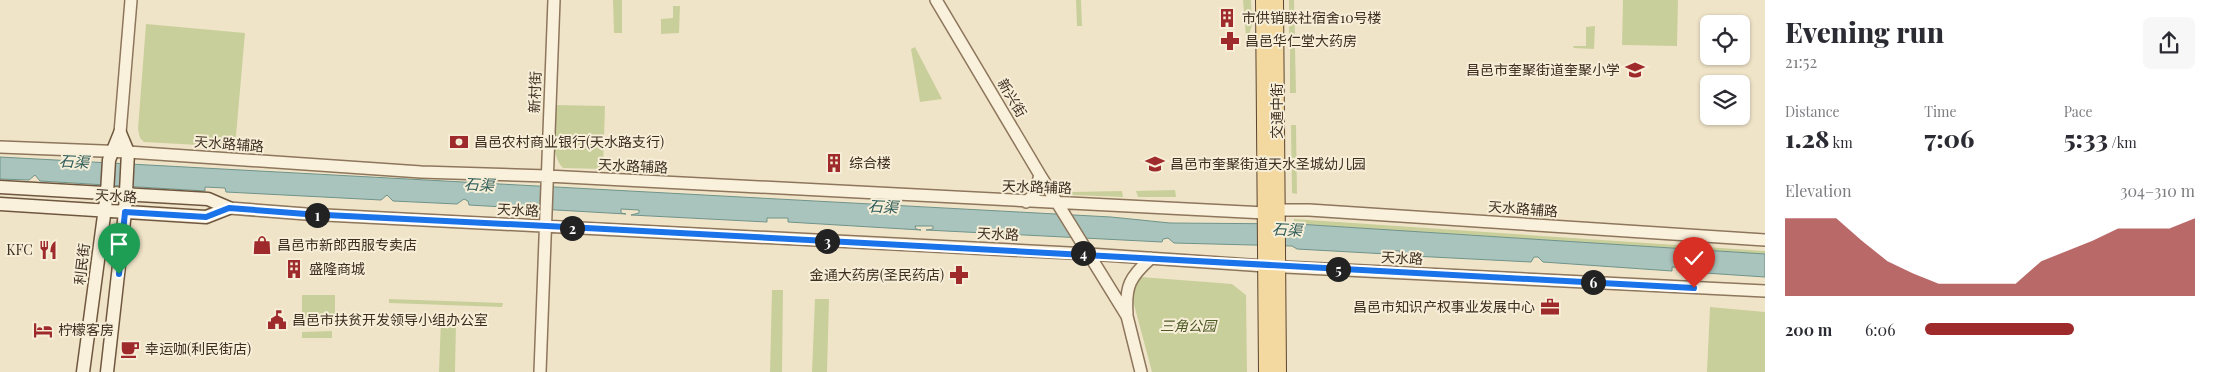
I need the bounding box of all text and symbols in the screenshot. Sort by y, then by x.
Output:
building icon: 市供销联社宿舍10号楼 [1216,7,1238,29]
place label: 市供销联社宿舍10号楼 [1242,8,1382,27]
text: Evening run [1785,13,1944,50]
map controls [1700,15,1750,125]
button: locate [1700,15,1750,65]
button: share [2143,17,2195,69]
pharmacy icon: 昌邑华仁堂大药房 [1219,30,1241,52]
place label: 昌邑华仁堂大药房 [1245,31,1357,50]
text: 21:52 [1785,51,1817,72]
school or university icon: 昌邑市奎聚街道奎聚小学 [1624,59,1646,81]
place label: 昌邑市奎聚街道奎聚小学 [1466,60,1620,79]
street label: 新村街 [524,71,545,113]
street label: 新兴街 [993,75,1031,121]
button: layers [1700,75,1750,125]
street label: 交通中街 [1267,83,1286,139]
text: Distance [1785,102,1840,121]
text: Time [1924,102,1957,121]
text: Pace [2064,102,2093,121]
text: 1.28 [1785,121,1829,154]
text: 7:06 [1924,121,1974,154]
text: 5:33 [2064,121,2108,154]
bank icon: 昌邑农村商业银行(天水路支行) [448,131,470,153]
street label: 天水路辅路 [193,132,265,155]
place label: 昌邑农村商业银行(天水路支行) [474,132,664,151]
text: km [1829,133,1853,152]
text: /km [2108,133,2137,152]
water label: 石渠 [59,150,92,172]
building icon: 综合楼 [823,152,845,174]
place label: 综合楼 [849,153,891,172]
school or university icon: 昌邑市奎聚街道天水圣城幼儿园 [1144,153,1166,175]
street label: 天水路辅路 [598,154,668,177]
place label: 昌邑市奎聚街道天水圣城幼儿园 [1170,154,1366,173]
water label: 石渠 [464,173,497,195]
street label: 天水路辅路 [1002,176,1072,197]
text: Elevation [1785,180,1852,201]
text: 304–310 m [2120,180,2195,201]
street label: 天水路 [94,185,138,206]
water label: 石渠 [868,195,901,217]
street label: 天水路辅路 [1487,197,1559,220]
street label: 天水路 [497,199,539,220]
pin: 1 [304,202,330,228]
text: 1 [315,206,320,225]
pin: 2 [560,216,584,240]
water label: 石渠 [1272,218,1305,240]
text: 2 [569,219,576,238]
pin [98,223,140,274]
street label: 天水路 [977,223,1019,244]
pin: 3 [814,228,840,254]
icon: arrive [105,230,133,258]
text: 3 [824,232,831,251]
shop icon: 昌邑市新郎西服专卖店 [251,234,273,256]
place label: 昌邑市新郎西服专卖店 [277,235,417,254]
pin [1673,237,1715,288]
restaurant icon: KFC [37,239,59,261]
place label: KFC [6,240,33,259]
pin: 4 [1070,240,1096,266]
street label: 利民街 [70,242,93,286]
text: 4 [1080,244,1087,263]
icon: check [1680,244,1708,272]
street label: 天水路 [1381,247,1423,268]
pin: 5 [1326,256,1350,282]
building icon: 盛隆商城 [283,258,305,280]
place label: 盛隆商城 [309,259,365,278]
text: 5 [1335,260,1342,279]
pharmacy icon: 金通大药房(圣民药店) [948,264,970,286]
place label: 金通大药房(圣民药店) [810,265,944,284]
pin: 6 [1580,270,1606,294]
text: 6 [1590,273,1597,292]
office icon: 昌邑市知识产权事业发展中心 [1539,296,1561,318]
place label: 昌邑市知识产权事业发展中心 [1353,297,1535,316]
public building icon: 昌邑市扶贫开发领导小组办公室 [266,309,288,331]
place label: 昌邑市扶贫开发领导小组办公室 [292,310,488,329]
park label: 三角公园 [1160,316,1218,335]
hotel icon: 柠檬客房 [32,319,54,341]
text: 200 m [1785,319,1832,340]
text: 6:06 [1865,319,1895,340]
place label: 柠檬客房 [58,320,114,339]
cafe icon: 幸运咖(利民街店) [119,338,141,360]
place label: 幸运咖(利民街店) [145,339,251,358]

